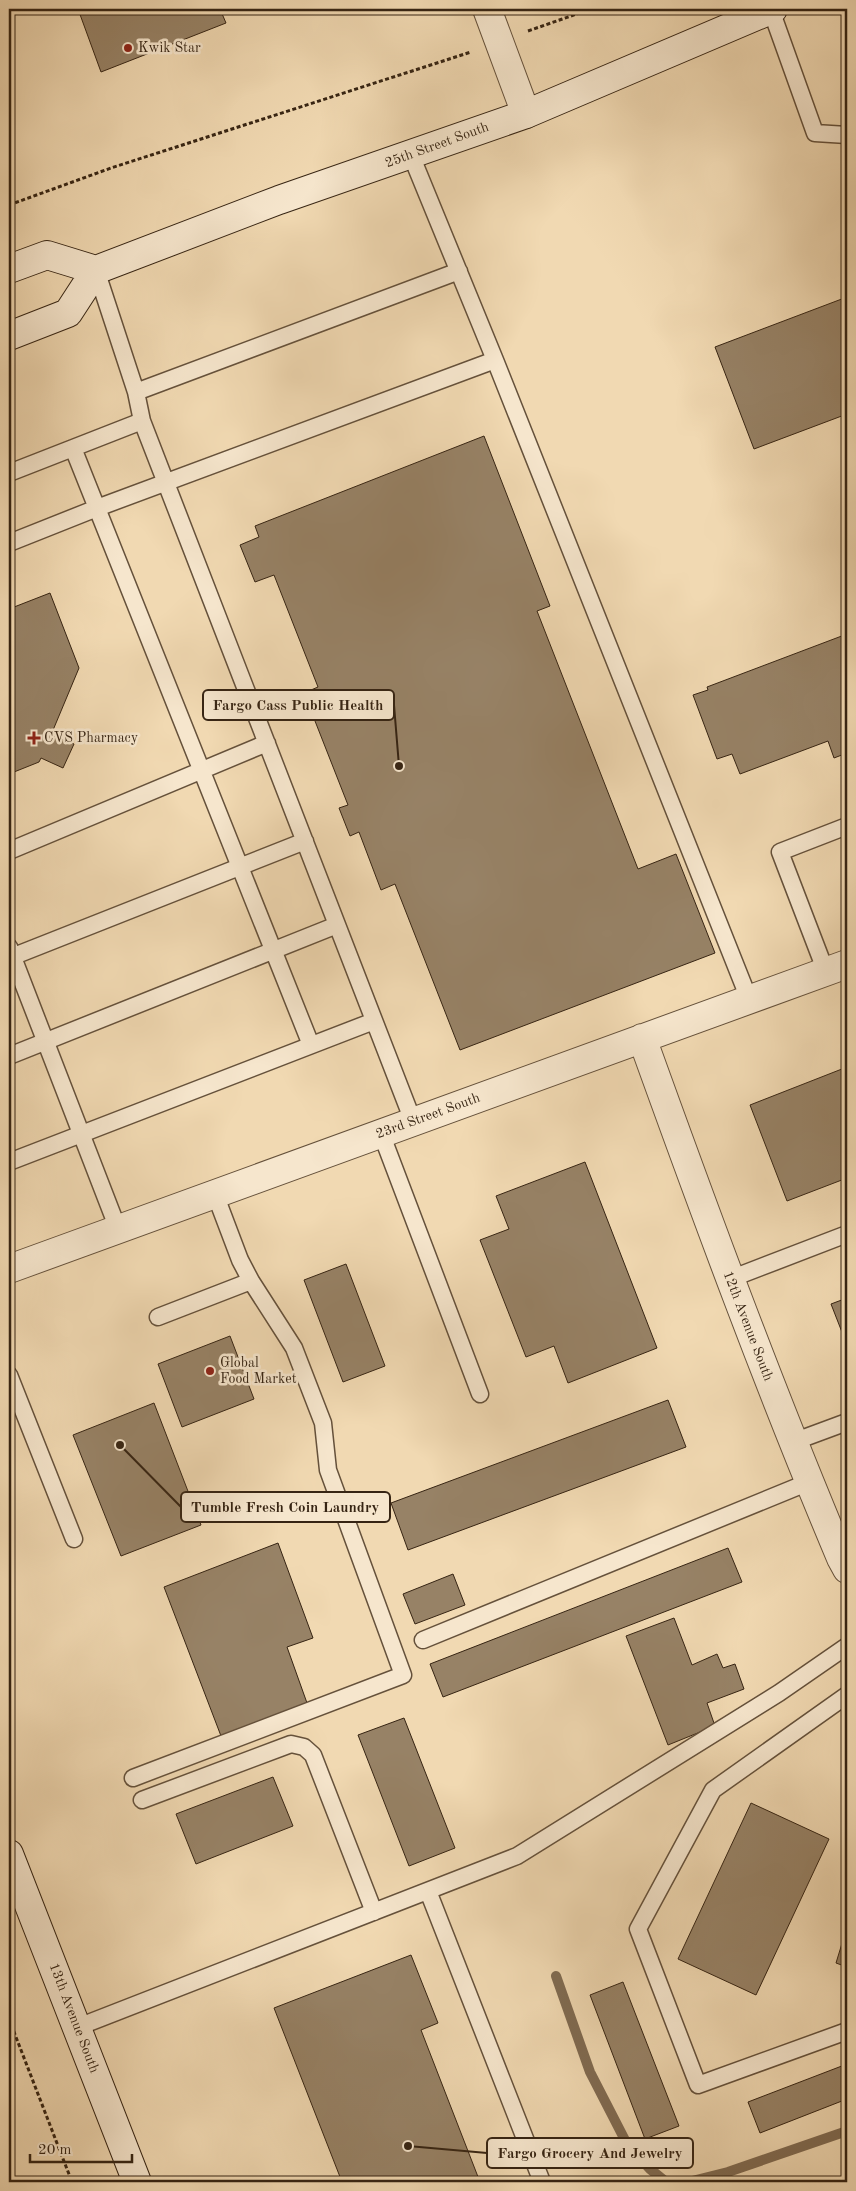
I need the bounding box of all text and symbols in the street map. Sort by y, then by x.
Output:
place label: Kwik Star [138,41,201,55]
marker: Kwik Star [122,42,134,54]
street label: 25th Street South [383,120,491,170]
callout: Fargo Cass Public Health [203,690,394,720]
text: Fargo Cass Public Health [213,699,383,714]
place label: CVS Pharmacy [44,731,139,745]
marker: CVS Pharmacy [28,732,40,744]
street label: 23rd Street South [374,1091,482,1141]
street label: 12th Avenue South [721,1269,776,1383]
place label: Global Food Market [220,1356,297,1386]
marker: Global Food Market [204,1365,216,1377]
callout: Tumble Fresh Coin Laundry [181,1492,390,1522]
text: Tumble Fresh Coin Laundry [191,1501,379,1516]
street label: 13th Avenue South [47,1961,102,2075]
scale bar [30,2131,132,2163]
callout: Fargo Grocery And Jewelry [487,2138,693,2168]
text: 20 m [38,2143,72,2158]
text: Fargo Grocery And Jewelry [497,2147,683,2162]

